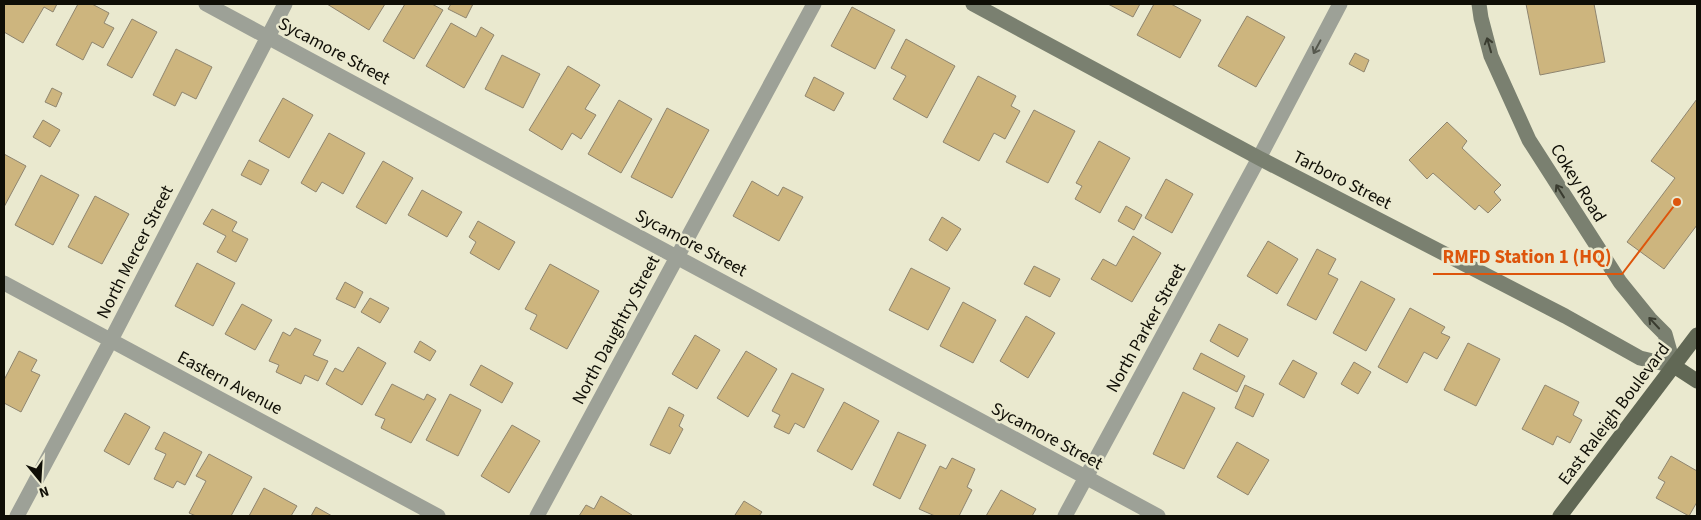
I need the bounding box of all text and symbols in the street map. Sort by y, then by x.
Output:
street label: Sycamore Street [274,11,394,91]
one-way arrow [1483,38,1493,54]
one-way arrow [1312,39,1322,54]
street label: Cokey Road [1544,139,1612,227]
street label: Tarboro Street [1288,144,1396,216]
street label: North Mercer Street [91,181,179,323]
one-way arrow [1555,184,1565,198]
street label: Sycamore Street [631,203,751,283]
callout: RMFD Station 1 (HQ) [1433,240,1622,274]
text: RMFD Station 1 (HQ) [1443,244,1611,271]
street label: North Daughtry Street [566,251,666,409]
street label: North Parker Street [1100,259,1192,397]
one-way arrow [1648,317,1660,329]
street label: East Raleigh Boulevard [1552,338,1676,490]
street label: Eastern Avenue [173,345,287,421]
street label: Sycamore Street [987,396,1107,476]
north arrow [15,455,65,505]
text: N [36,480,51,502]

